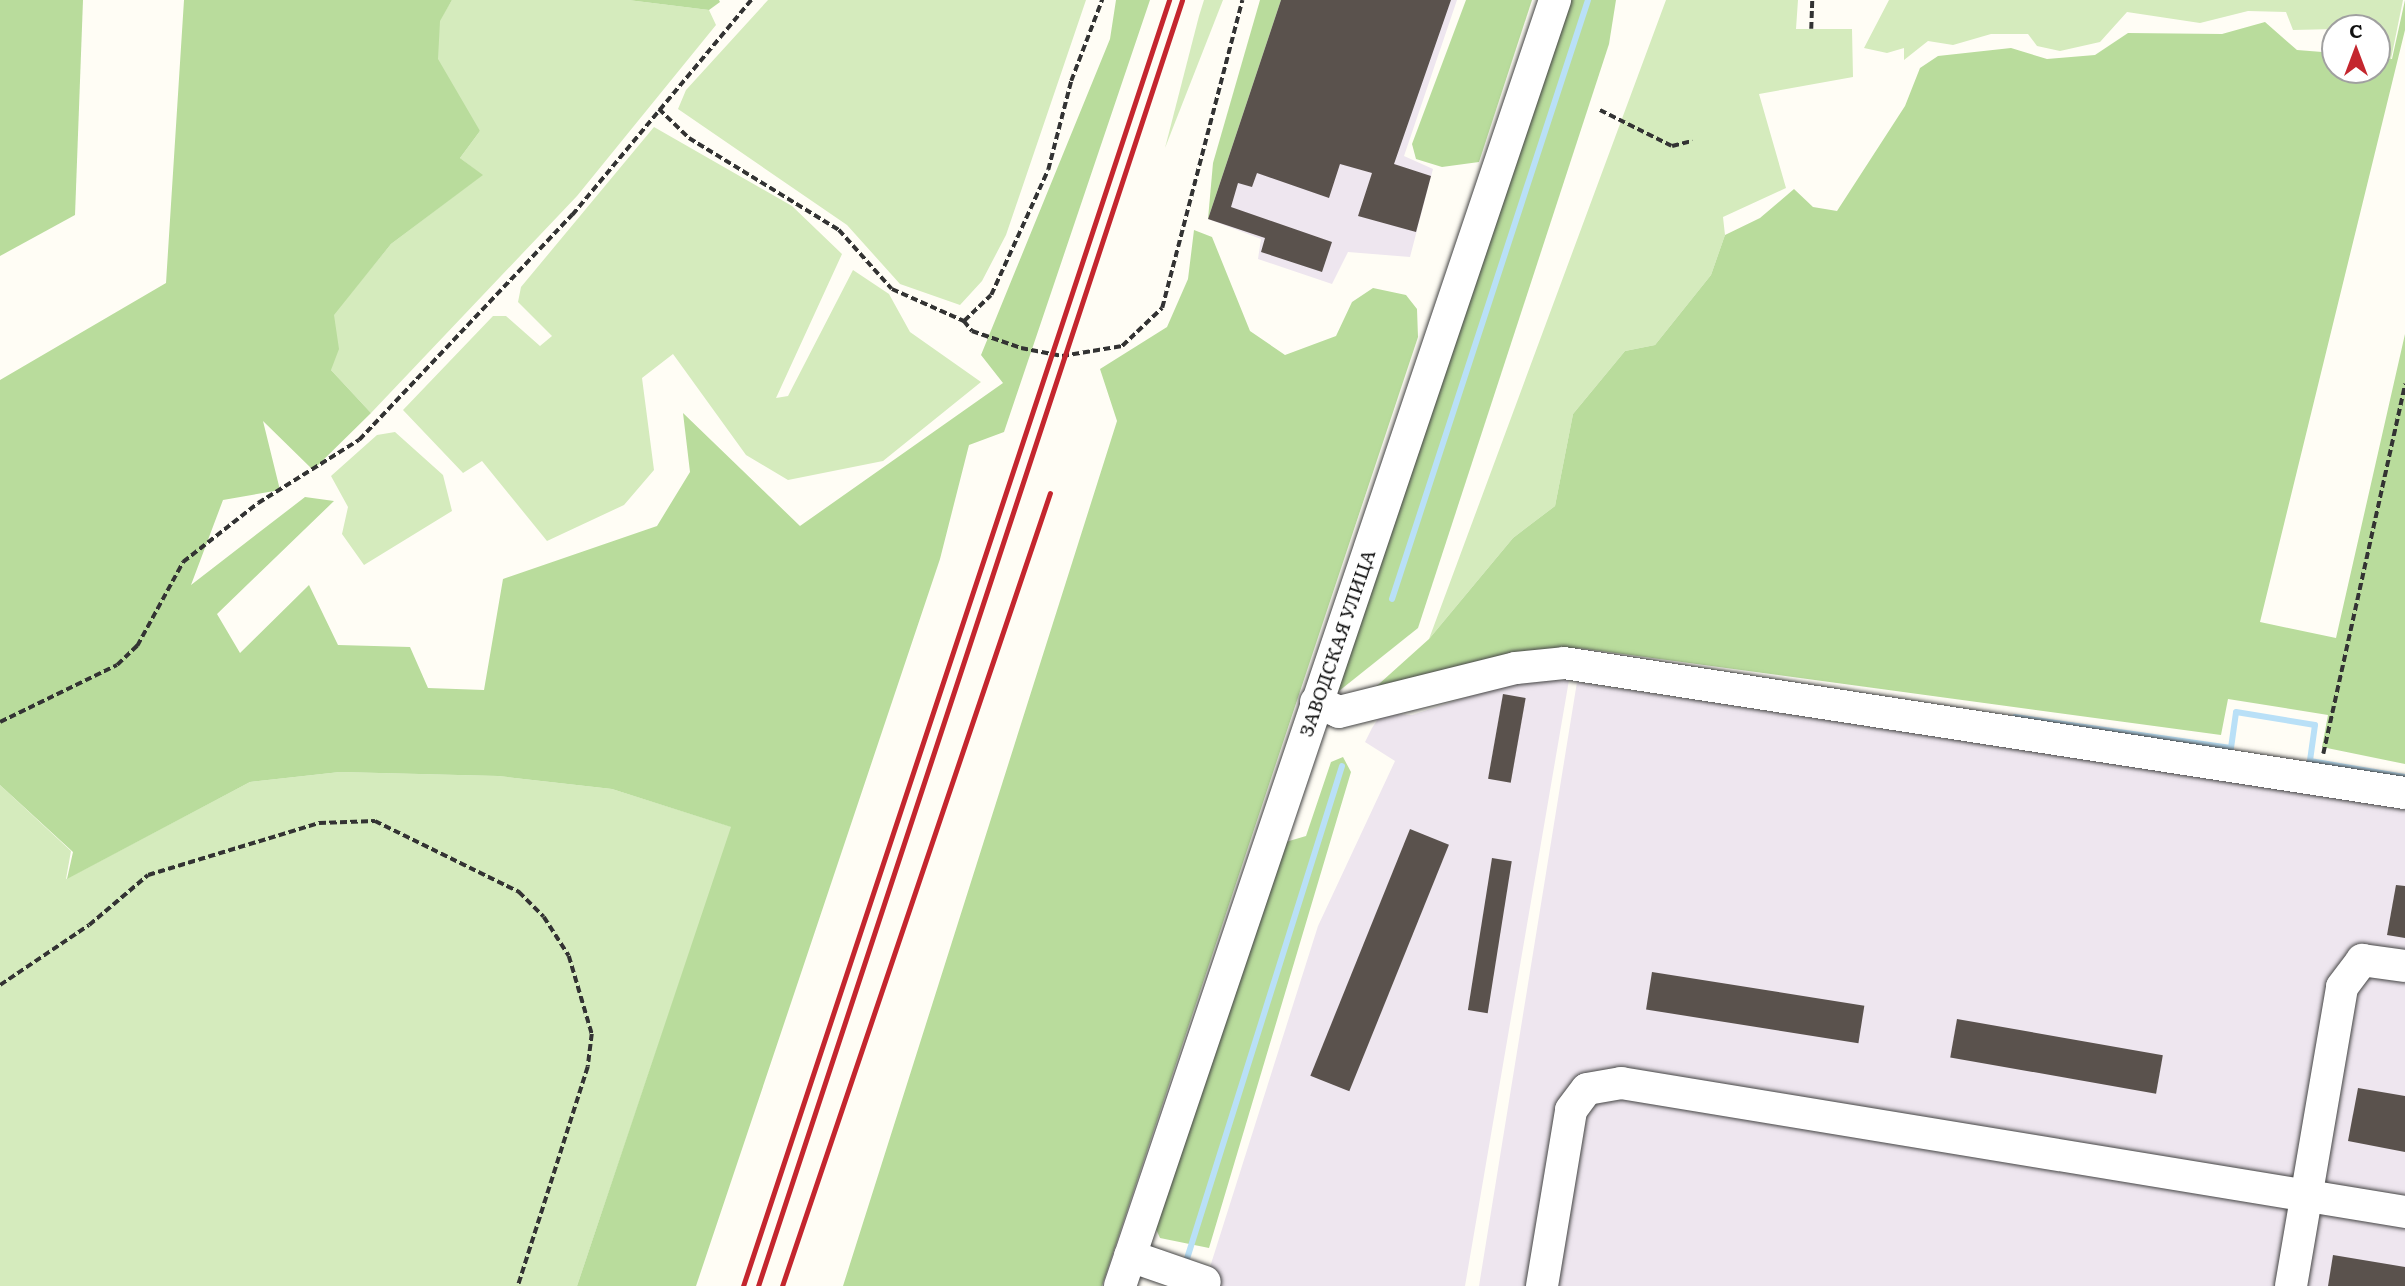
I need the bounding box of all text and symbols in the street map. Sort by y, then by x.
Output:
north arrow [2321,14,2391,84]
text: С [2349,16,2363,44]
street label: ЗАВОДСКАЯ УЛИЦА [1294,546,1380,740]

